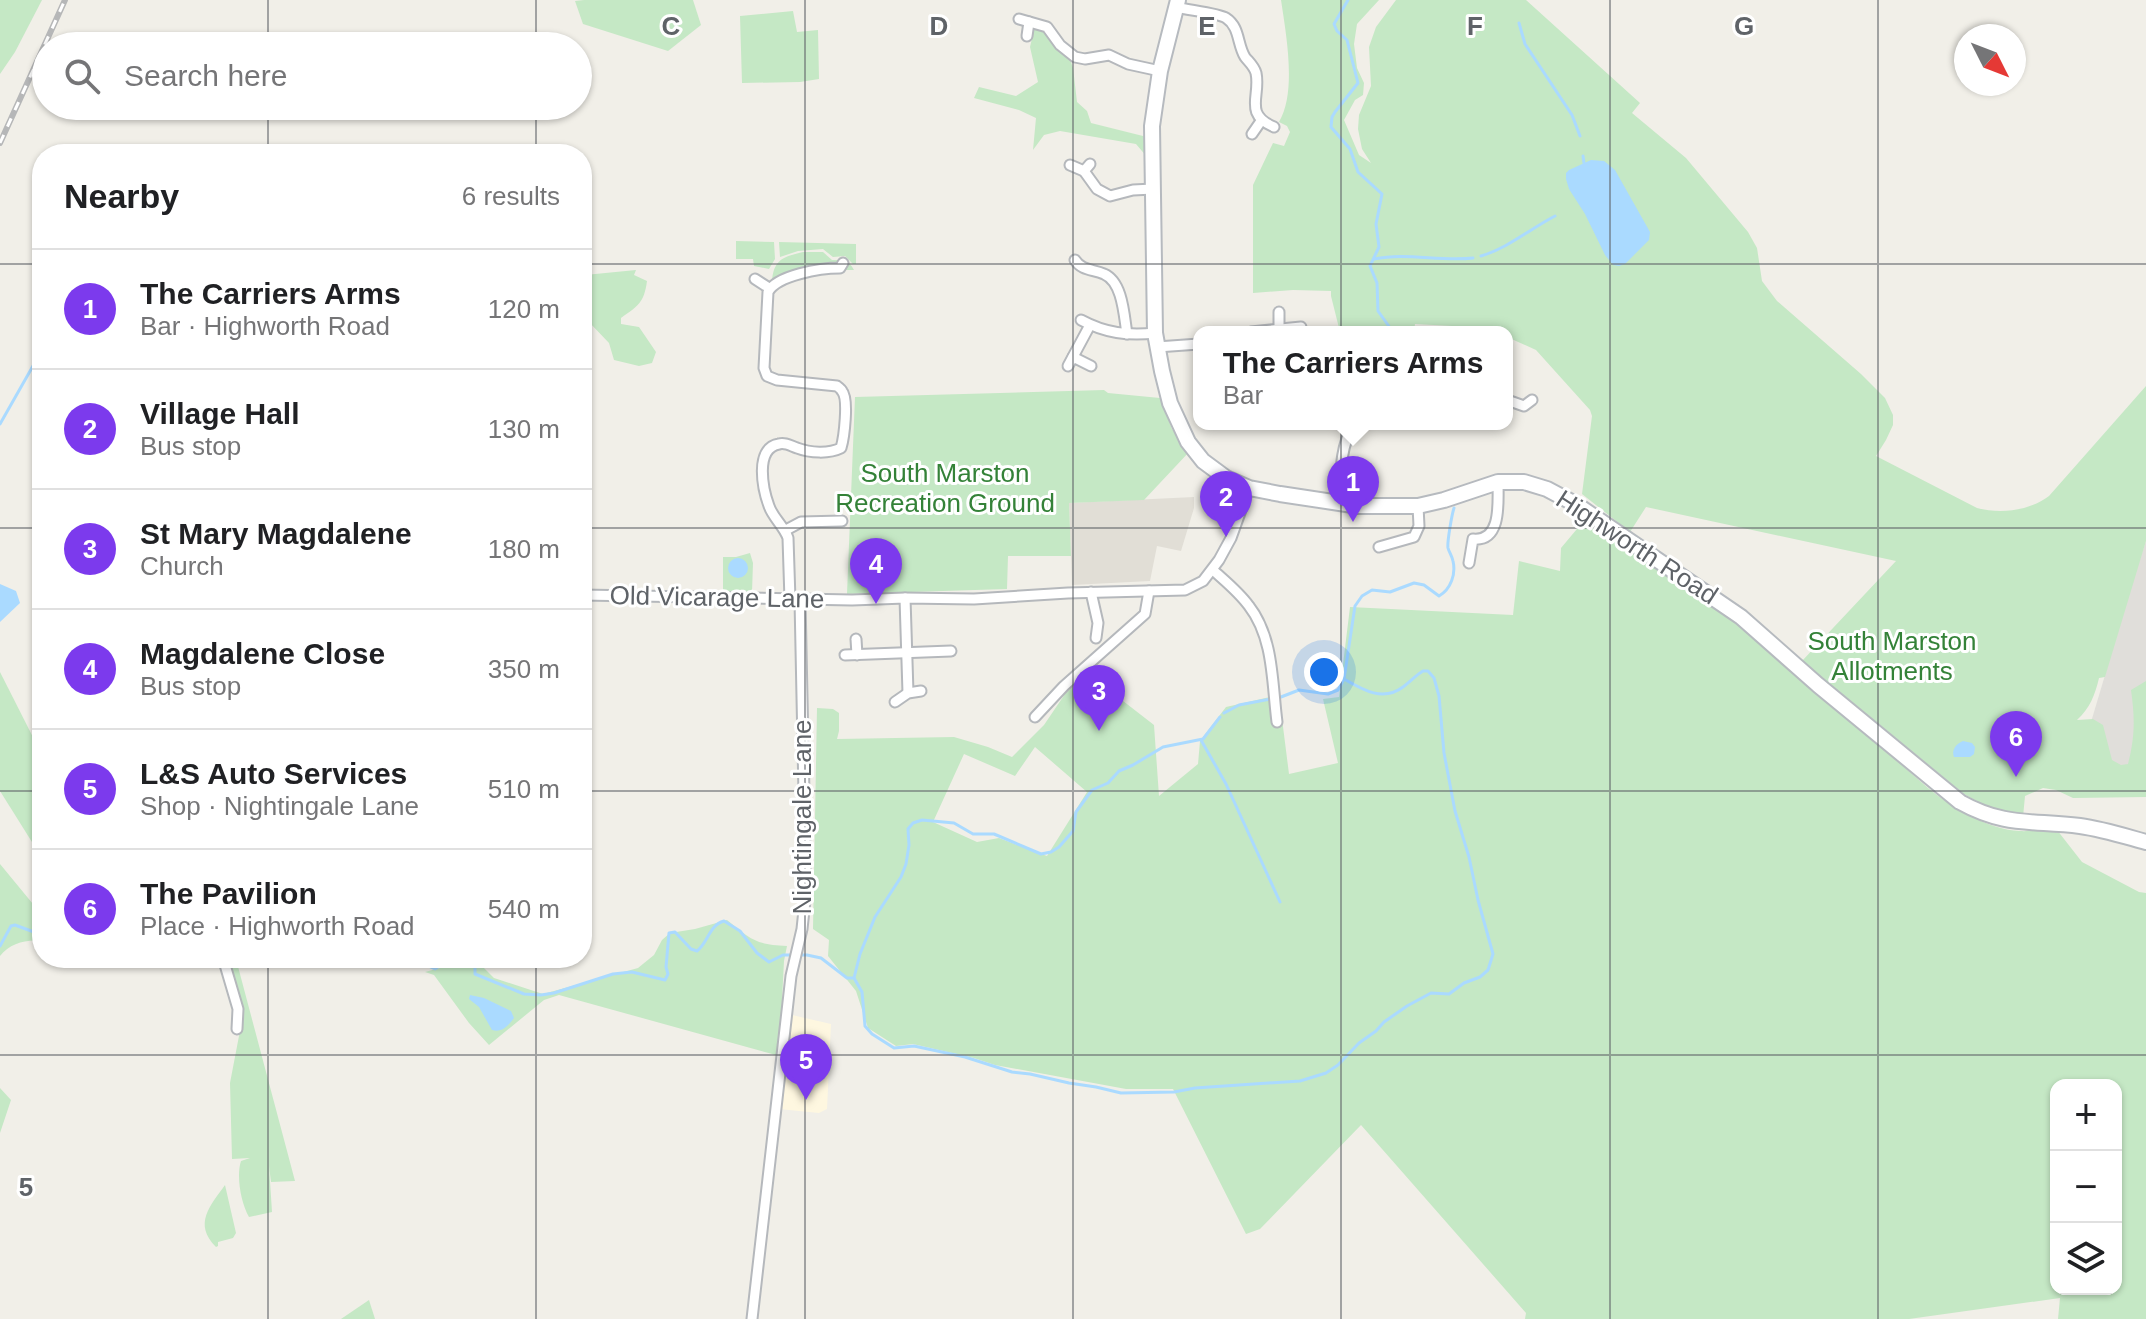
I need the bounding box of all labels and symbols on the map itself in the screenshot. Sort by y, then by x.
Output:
text: C [662,11,681,41]
text: D [930,11,948,41]
text: E [1198,11,1216,41]
text: F [1467,11,1483,41]
text: G [1734,11,1754,41]
north arrow [1954,24,2026,96]
pin: 1 [1327,456,1379,522]
park label: South Marston Recreation Ground [835,458,1055,518]
pin: 2 [1200,471,1252,537]
street label: Highworth Road [1551,484,1723,610]
pin: 4 [850,538,902,604]
street label: Old Vicarage Lane [609,580,825,614]
park label: South Marston Allotments [1807,626,1977,686]
your location [1304,652,1344,692]
pin: 3 [1073,665,1125,731]
pin: 6 [1990,711,2042,777]
street label: Nightingale Lane [787,719,817,915]
pin: 5 [780,1034,832,1100]
text: 5 [19,1172,33,1202]

